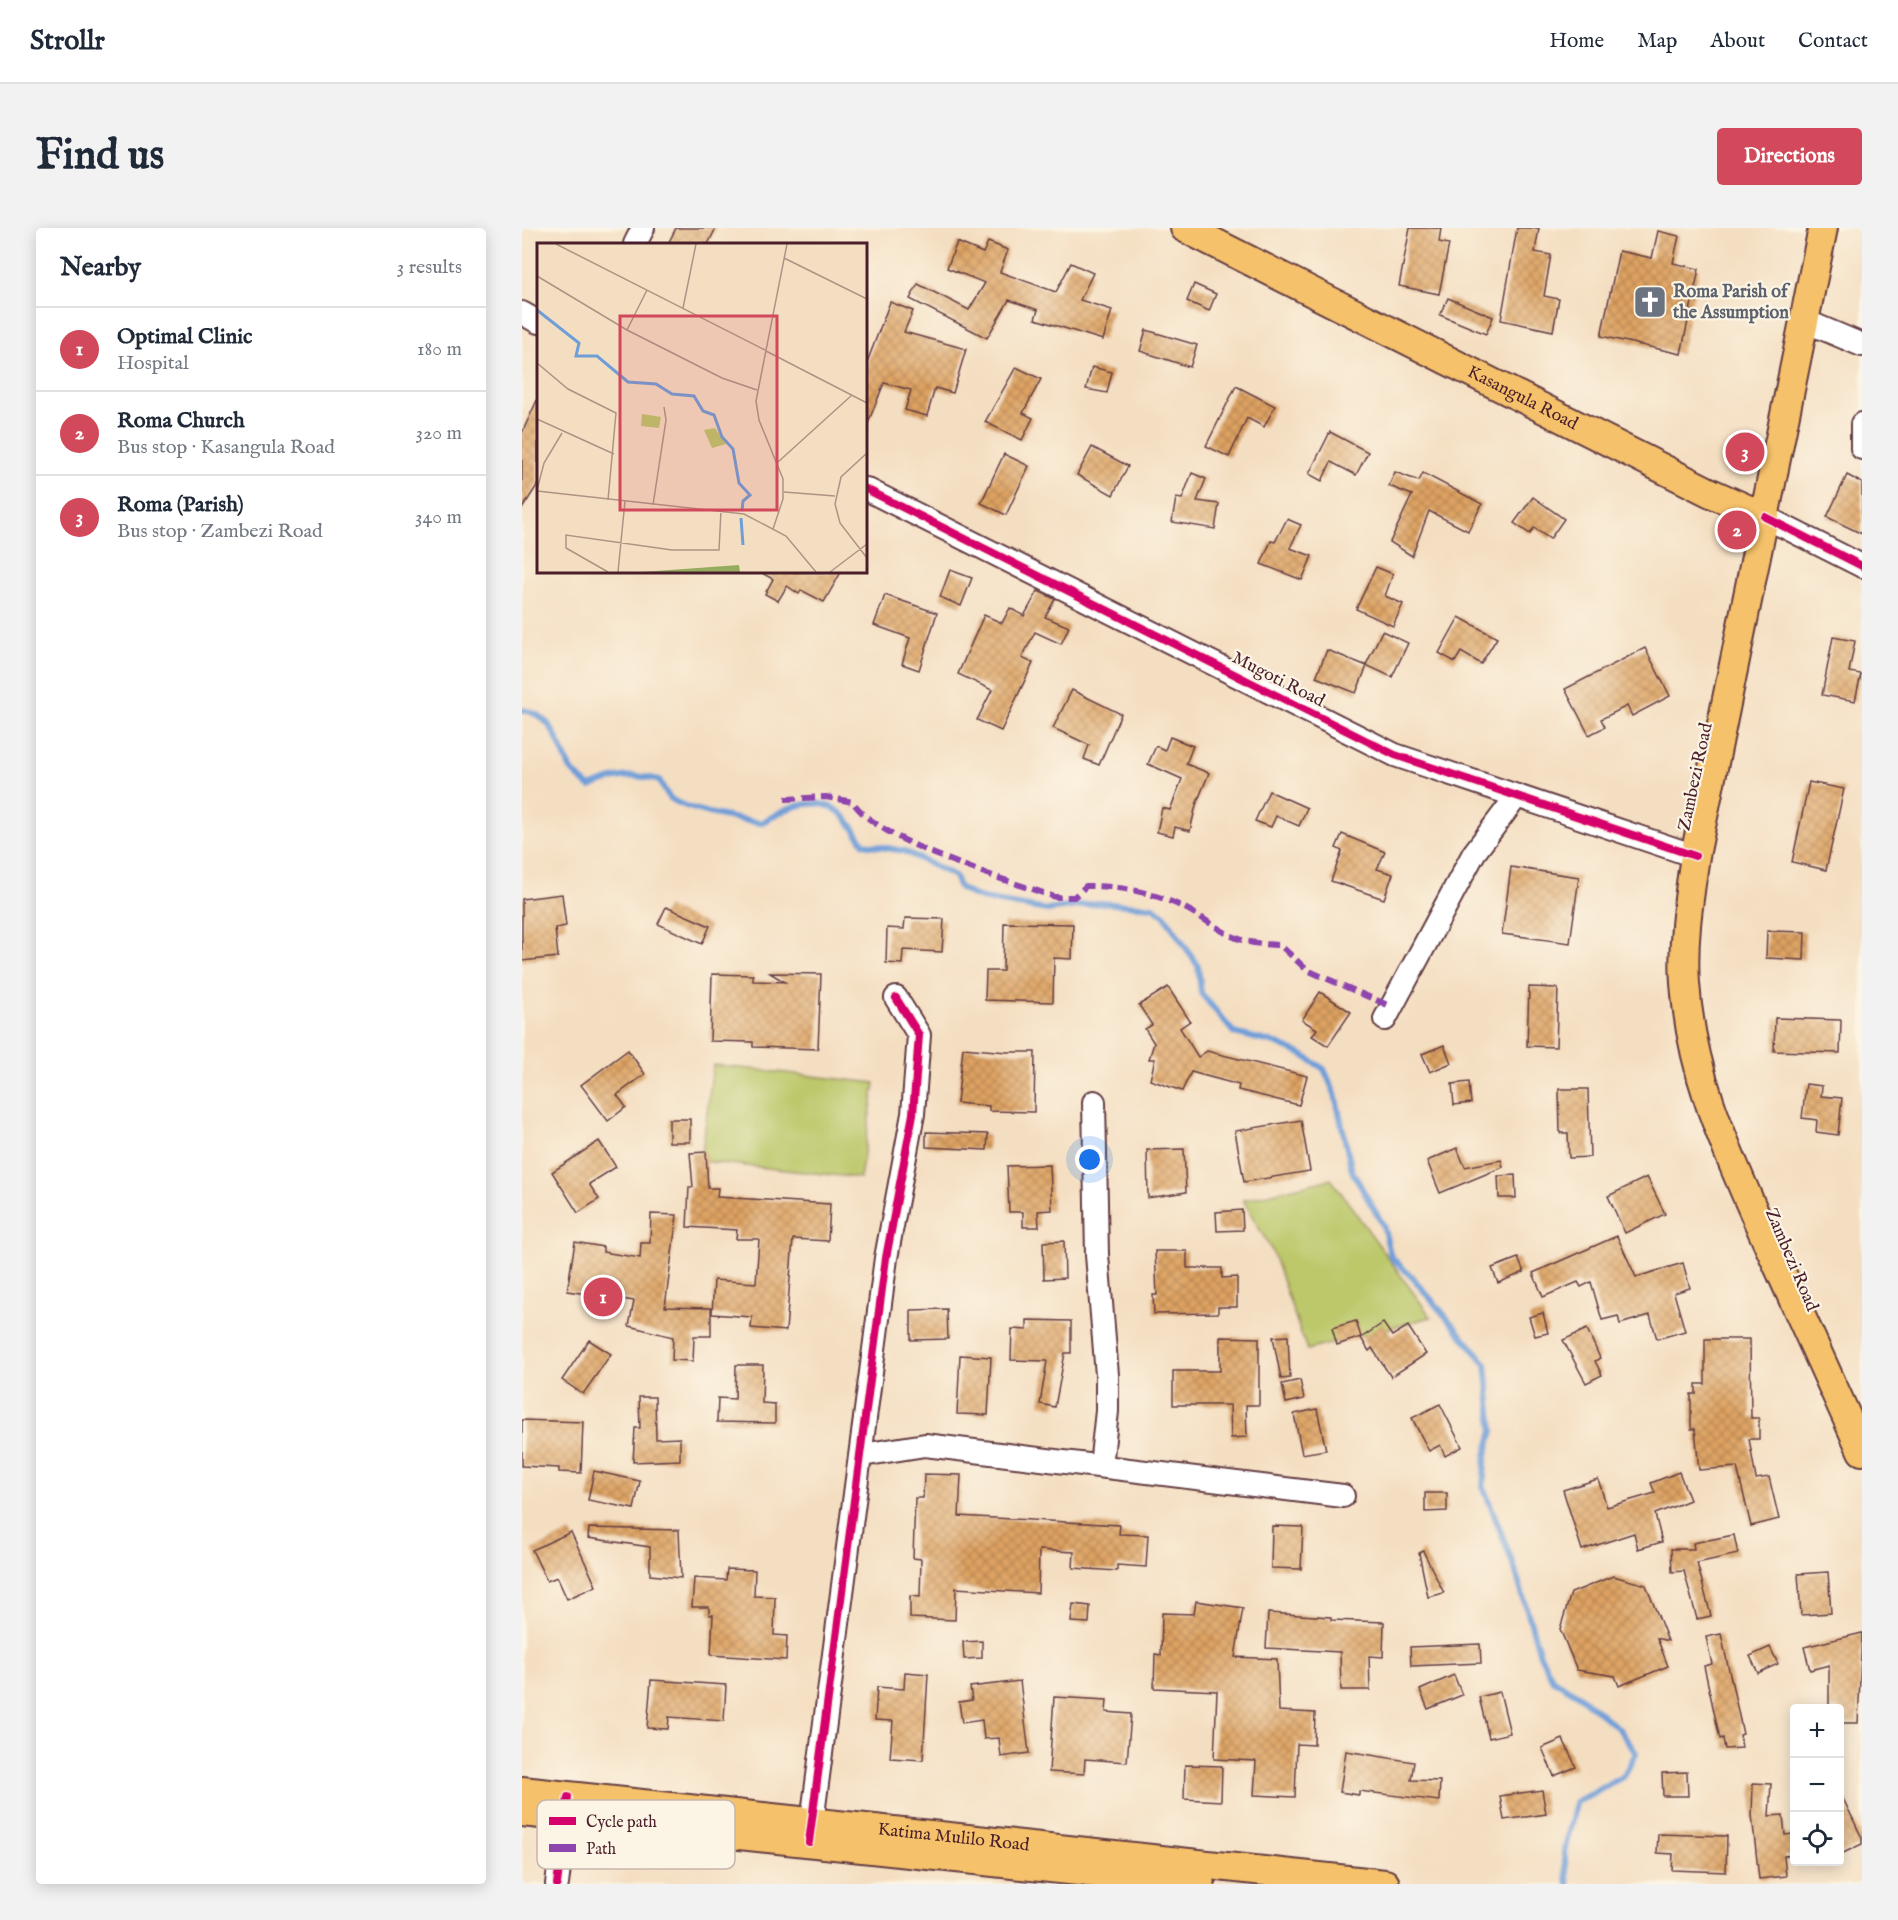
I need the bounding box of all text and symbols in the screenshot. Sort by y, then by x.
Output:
text: Strollr [30,24,105,59]
text: Home [1549,28,1604,55]
text: Map [1637,28,1677,55]
text: About [1710,28,1765,55]
text: Contact [1798,28,1868,55]
button: Directions [1717,128,1862,185]
text: Find us [36,130,164,183]
inset map [537,243,867,573]
text: Nearby [60,251,141,284]
text: 3 results [397,255,462,280]
place label: Roma Parish of the Assumption [1672,281,1791,325]
church icon: Roma Parish of the Assumption [1632,284,1668,320]
text: Optimal Clinic [117,323,253,351]
text: 1 [76,337,83,362]
text: 180 m [417,337,462,362]
text: Hospital [117,351,189,376]
street label: Kasangula Road [1463,361,1582,436]
text: Roma Church [117,407,245,435]
text: 2 [75,421,84,446]
text: 320 m [416,421,462,446]
pin: 3 [1726,430,1764,474]
text: Bus stop · Kasangula Road [117,435,335,460]
text: Roma (Parish) [117,491,244,519]
text: 3 [76,505,83,530]
text: 340 m [415,505,462,530]
pin: 2 [1718,508,1756,552]
text: Bus stop · Zambezi Road [117,519,323,544]
street label: Mugoti Road [1228,647,1329,713]
street label: Zambezi Road [1673,720,1719,833]
your location [1075,1145,1104,1174]
street label: Zambezi Road [1759,1205,1823,1315]
pin: 1 [584,1274,622,1320]
map controls [1790,1704,1844,1866]
button: + [1790,1704,1844,1758]
button: − [1790,1758,1844,1812]
legend [537,1800,735,1869]
button: locate [1790,1812,1844,1866]
text: Cycle path [586,1813,657,1833]
street label: Katima Mulilo Road [876,1818,1031,1857]
text: Path [586,1840,617,1860]

